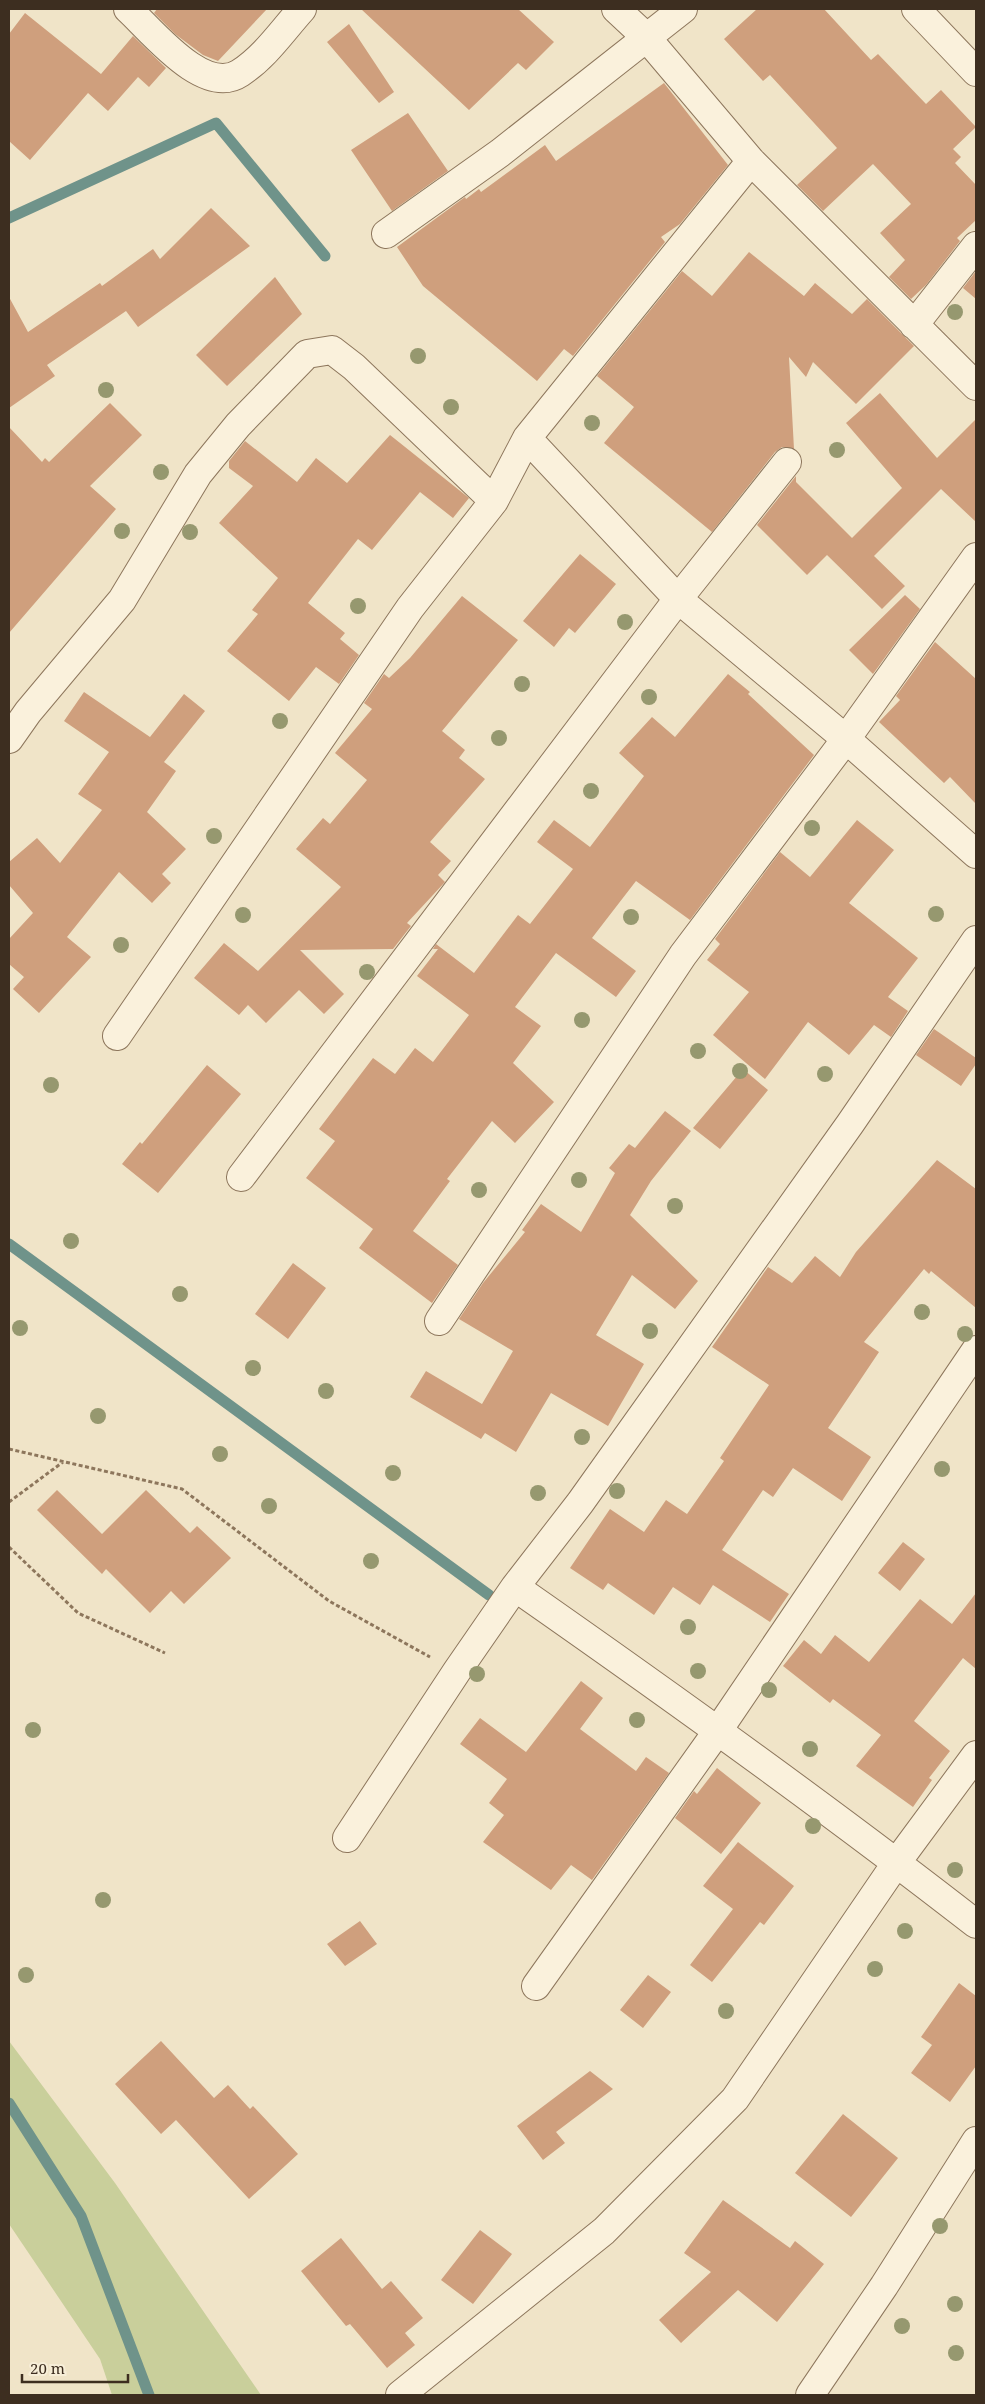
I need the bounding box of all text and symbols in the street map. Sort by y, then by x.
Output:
scale bar [22,2352,129,2384]
text: 20 m [30,2358,65,2378]

